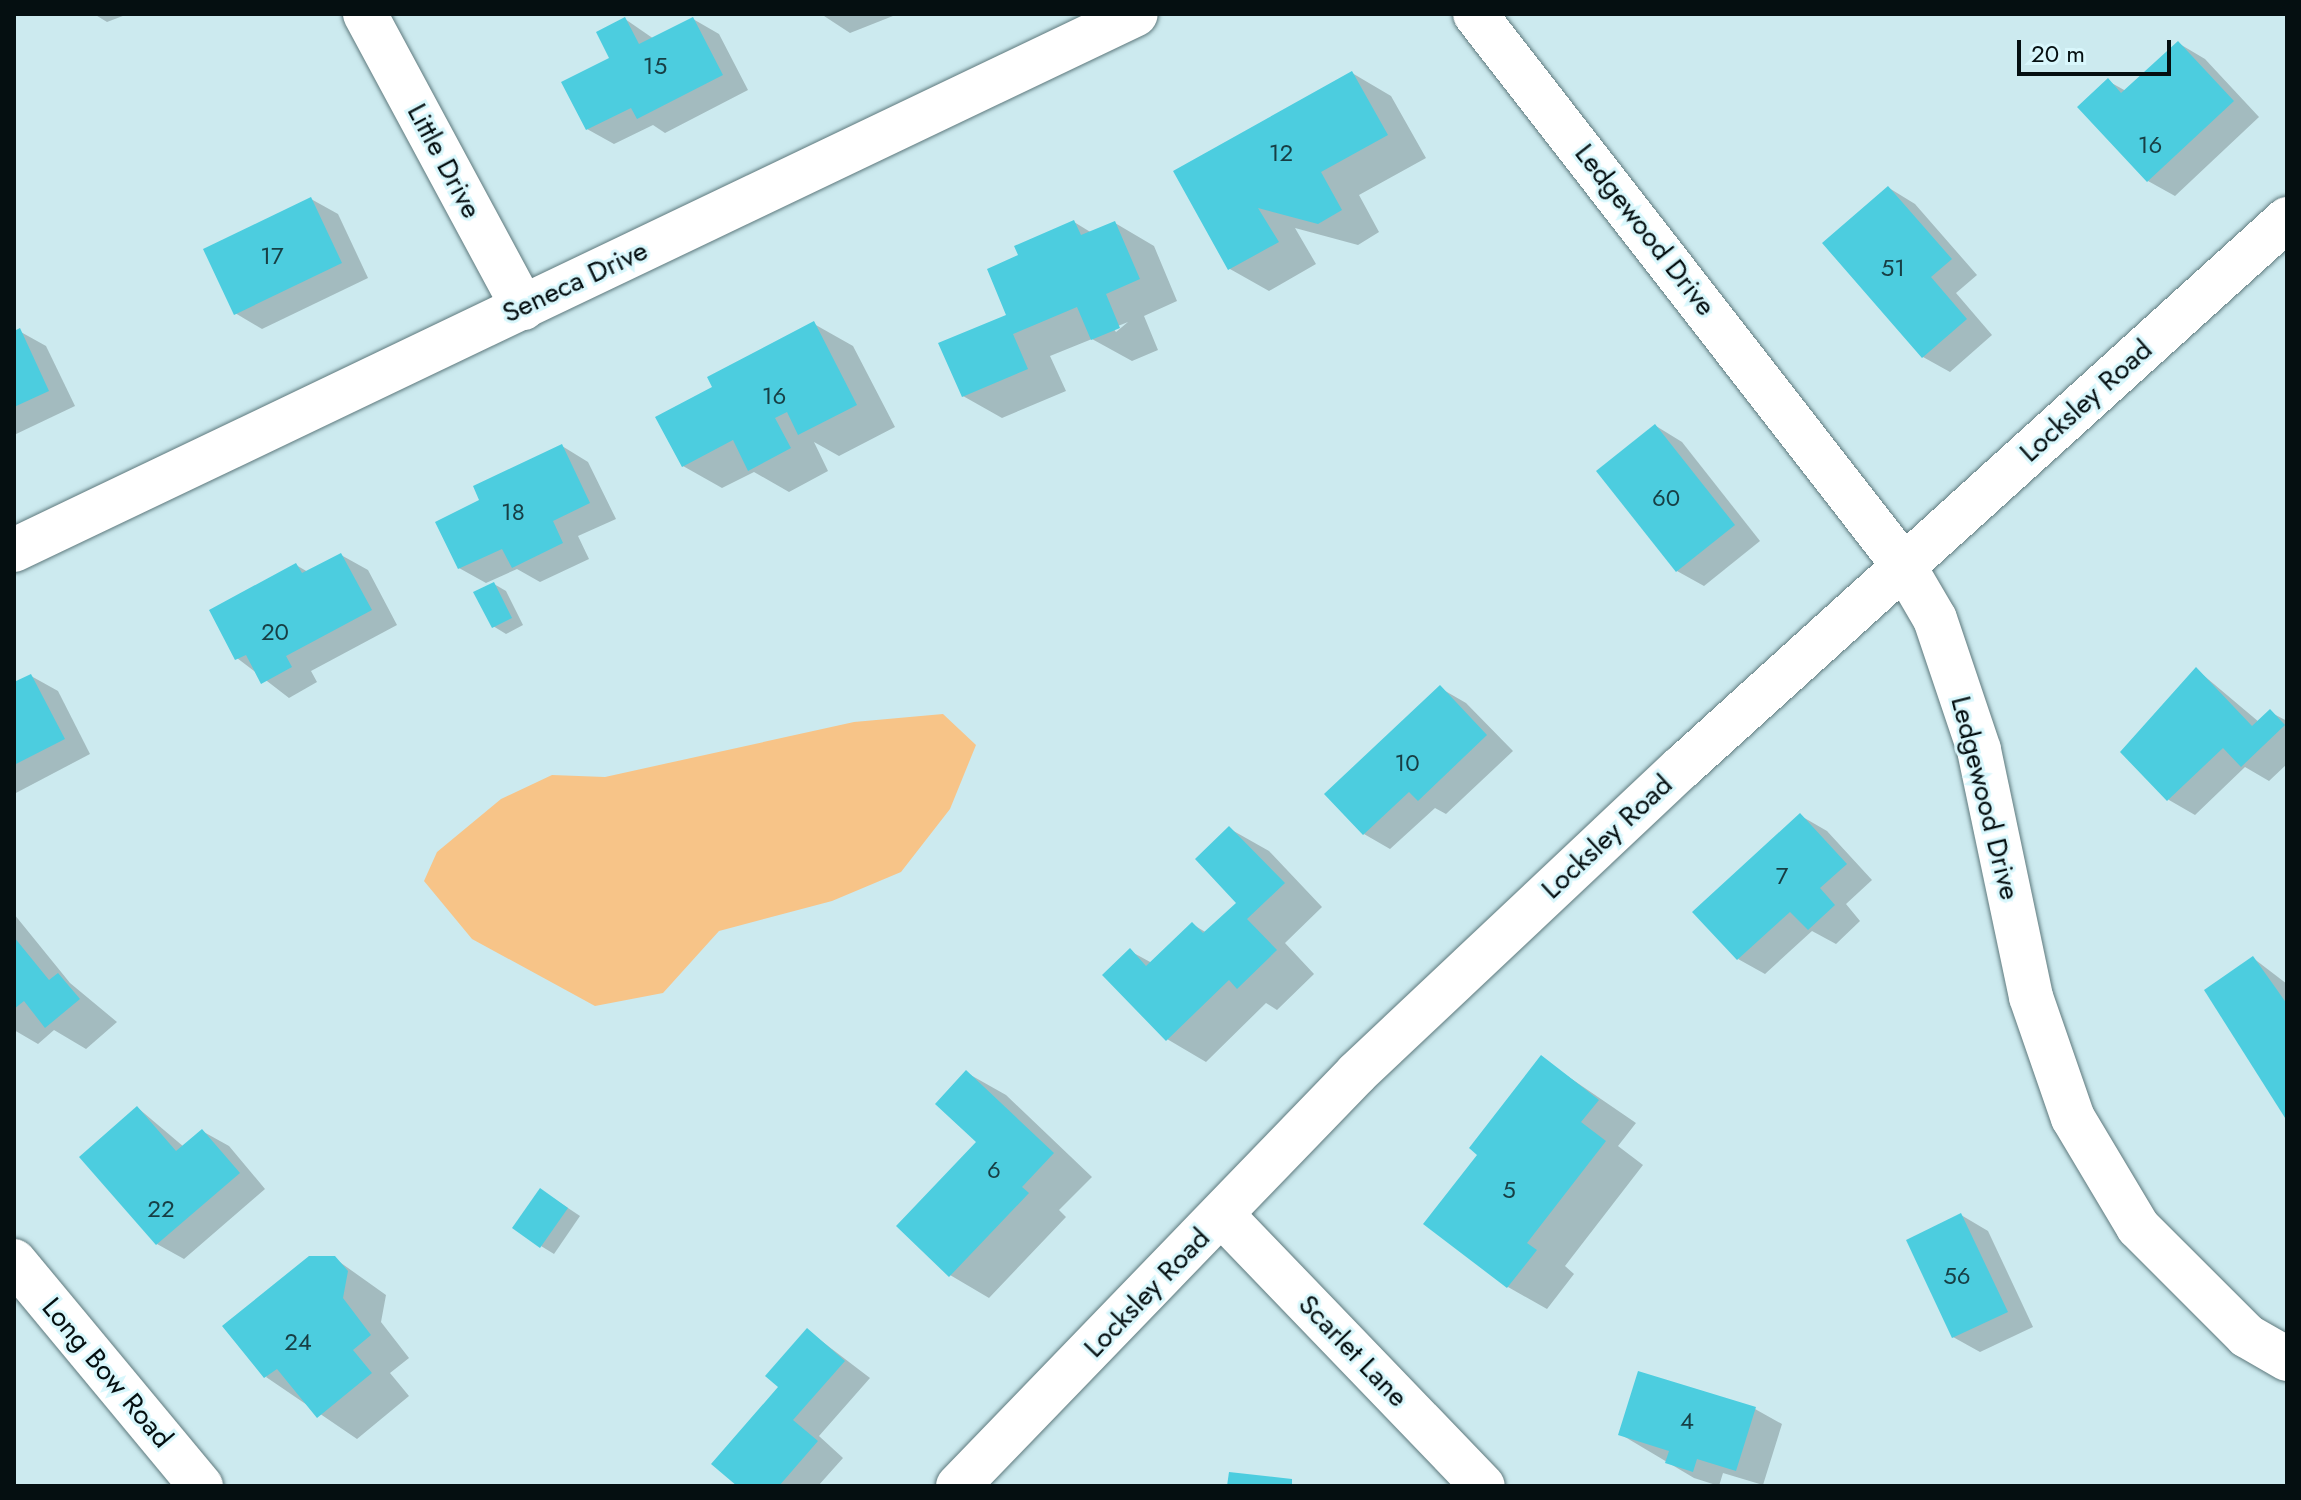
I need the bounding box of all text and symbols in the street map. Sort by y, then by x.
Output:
scale bar [2021,24,2175,74]
text: 20 m [2031,36,2085,71]
house number: 15 [643,52,667,80]
street label: Little Drive [400,98,488,224]
house number: 16 [2138,131,2162,159]
street label: Ledgewood Drive [1568,137,1722,323]
house number: 12 [1269,139,1293,167]
street label: Seneca Drive [497,234,653,330]
house number: 17 [260,242,284,270]
house number: 51 [1881,254,1905,282]
street label: Locksley Road [2013,333,2159,469]
house number: 16 [762,382,786,410]
house number: 60 [1652,484,1680,512]
house number: 18 [501,498,525,526]
house number: 20 [261,618,289,646]
street label: Ledgewood Drive [1943,693,2027,903]
house number: 10 [1394,749,1420,777]
street label: Locksley Road [1535,768,1679,906]
house number: 7 [1776,862,1788,890]
house number: 6 [987,1156,1001,1184]
house number: 5 [1502,1176,1516,1204]
house number: 22 [147,1195,175,1223]
street label: Locksley Road [1077,1221,1217,1365]
house number: 56 [1943,1262,1971,1290]
street label: Scarlet Lane [1291,1288,1415,1414]
street label: Long Bow Road [35,1291,179,1455]
house number: 24 [284,1328,312,1356]
house number: 4 [1680,1407,1694,1435]

